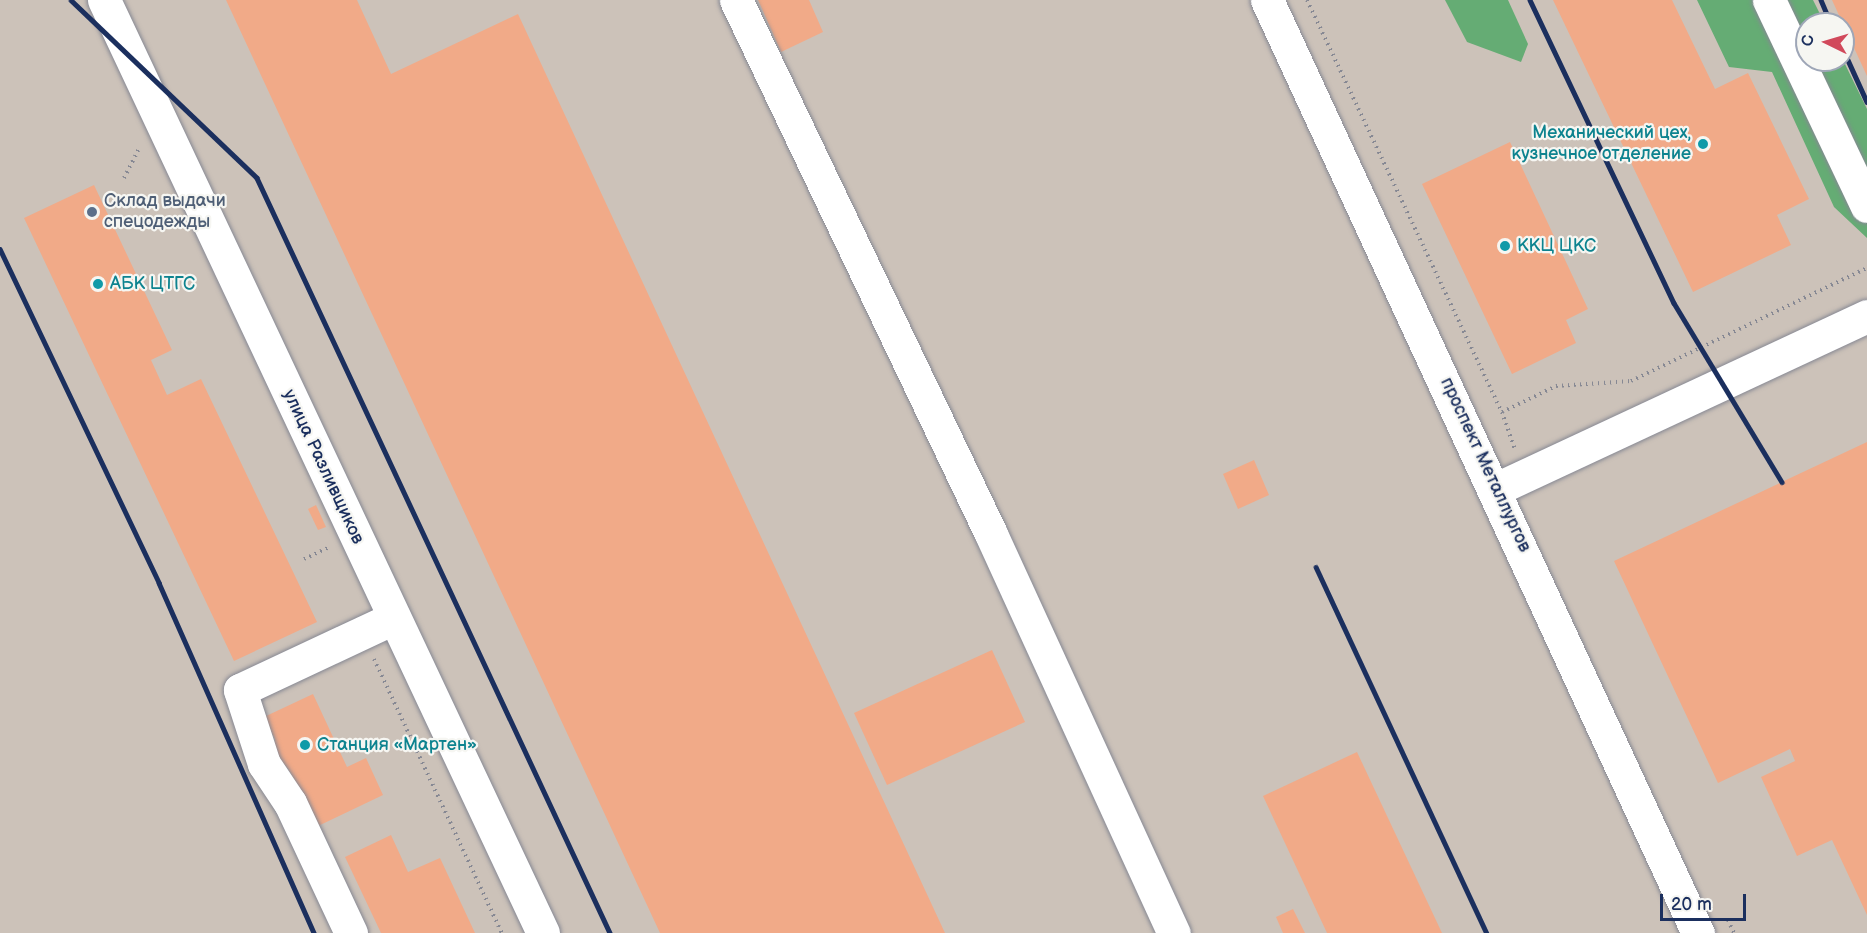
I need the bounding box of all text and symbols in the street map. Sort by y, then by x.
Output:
north arrow [1795,12,1855,72]
text: С [1799,34,1819,47]
place label: Механический цех, кузнечное отделение [1512,123,1691,166]
marker: Механический цех, кузнечное отделение [1696,137,1710,151]
place label: Склад выдачи спецодежды [104,191,226,234]
marker: Склад выдачи спецодежды [85,205,99,219]
place label: ККЦ ЦКС [1517,235,1596,257]
marker: ККЦ ЦКС [1498,239,1512,253]
place label: АБК ЦТГС [110,273,195,295]
marker: АБК ЦТГС [91,277,105,291]
street label: проспект Металлургов [1435,374,1535,556]
street label: улица Разливщиков [278,386,368,548]
place label: Станция «Мартен» [317,734,477,756]
marker: Станция «Мартен» [298,738,312,752]
scale bar [1663,882,1748,920]
text: 20 m [1671,894,1712,915]

